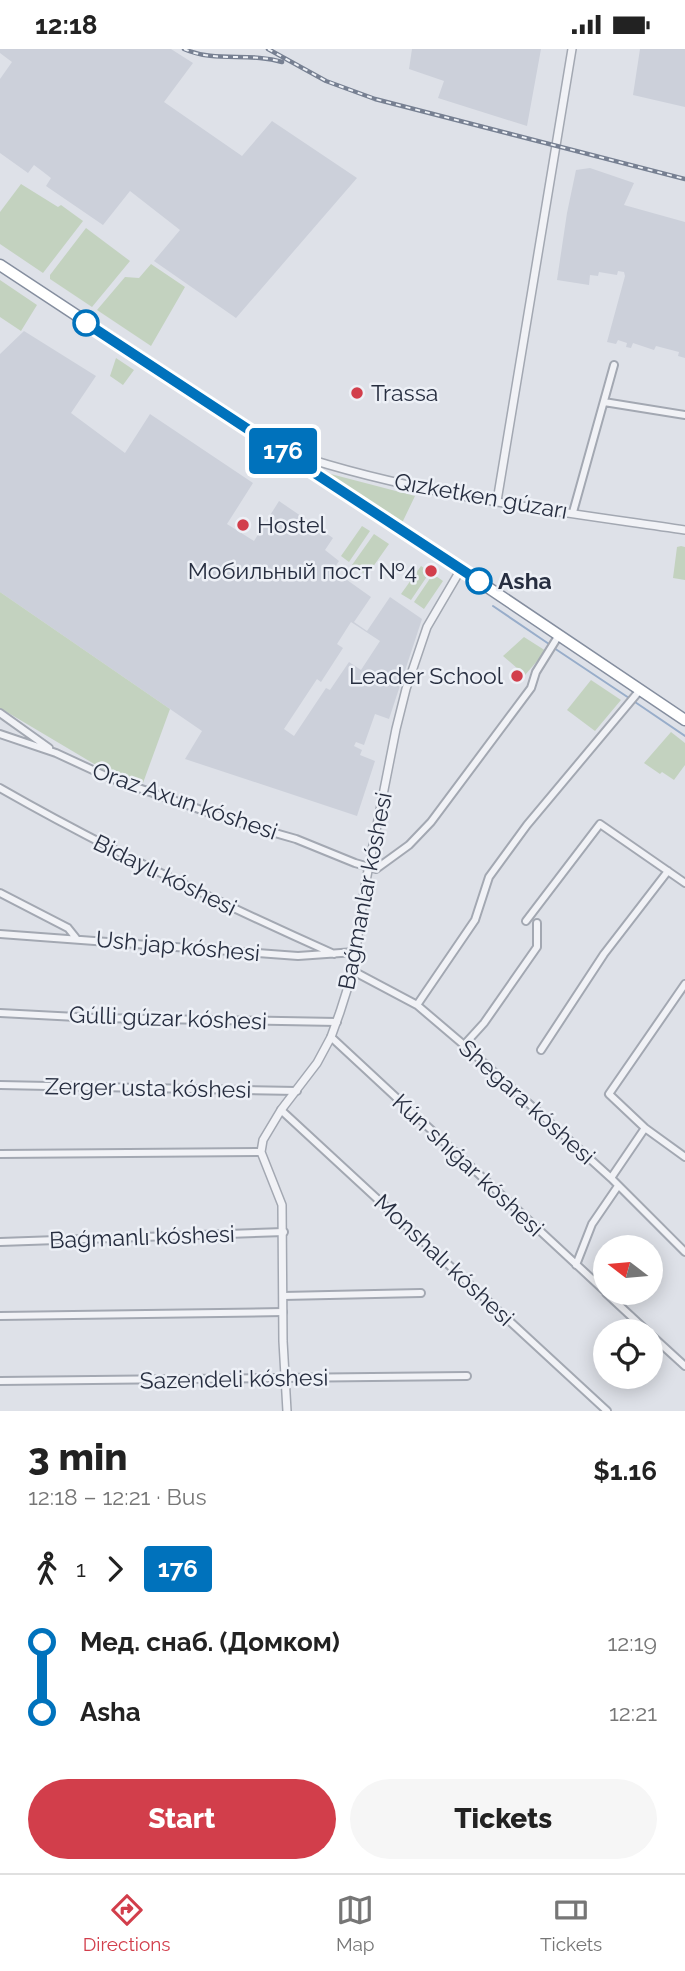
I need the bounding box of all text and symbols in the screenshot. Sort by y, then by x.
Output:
text: 12:18 [35,10,97,40]
unlabelled marker [73,310,99,336]
place label: Trassa [371,379,438,406]
marker: Trassa [349,385,365,401]
line badge: 176 [243,428,323,474]
text: 176 [263,436,303,465]
street label: Qızketken gúzarı [392,467,570,524]
place label: Hostel [257,511,327,538]
marker: Hostel [235,517,251,533]
place label: Мобильный пост №4 [188,557,417,584]
marker: Мобильный пост №4 [423,563,439,579]
place label: Asha [498,567,552,594]
marker: Asha [466,568,492,594]
place label: Leader School [349,662,504,689]
marker: Leader School [509,668,525,684]
street label: Oraz Axun kóshesi [89,756,281,845]
street label: Baǵmanlar kóshesi [332,790,397,992]
street label: Bidaylı kóshesi [89,828,241,921]
street label: Ush jap kóshesi [95,925,261,966]
street label: Gúlli gúzar kóshesi [69,1001,267,1034]
street label: Shegara kóshesi [454,1034,601,1170]
street label: Zerger usta kóshesi [44,1072,252,1103]
street label: Kún shıǵar kóshesi [387,1088,549,1241]
street label: Monshalı kóshesi [369,1188,520,1331]
street label: Baǵmanlı kóshesi [49,1220,235,1253]
north arrow [593,1235,663,1305]
map controls [593,1235,663,1389]
button: locate [593,1319,663,1389]
street label: Sazendeli kóshesi [139,1363,329,1394]
text: 3 min [28,1434,128,1479]
text: $1.16 [593,1456,657,1486]
text: 12:18 – 12:21 · Bus [28,1483,207,1510]
icon: walk [28,1550,66,1588]
icon: forward [96,1550,134,1588]
text: 176 [158,1554,198,1583]
text: 1 [76,1555,86,1582]
text: Мед. снаб. (Домком) [80,1627,340,1657]
text: 12:19 [608,1629,657,1656]
text: Asha [80,1697,141,1727]
text: 12:21 [609,1699,657,1726]
button: Start [28,1779,336,1859]
button: Tickets [350,1779,657,1859]
tab: Directions [83,1891,170,1955]
tab: Map [336,1891,375,1955]
tab: Tickets [540,1891,602,1955]

